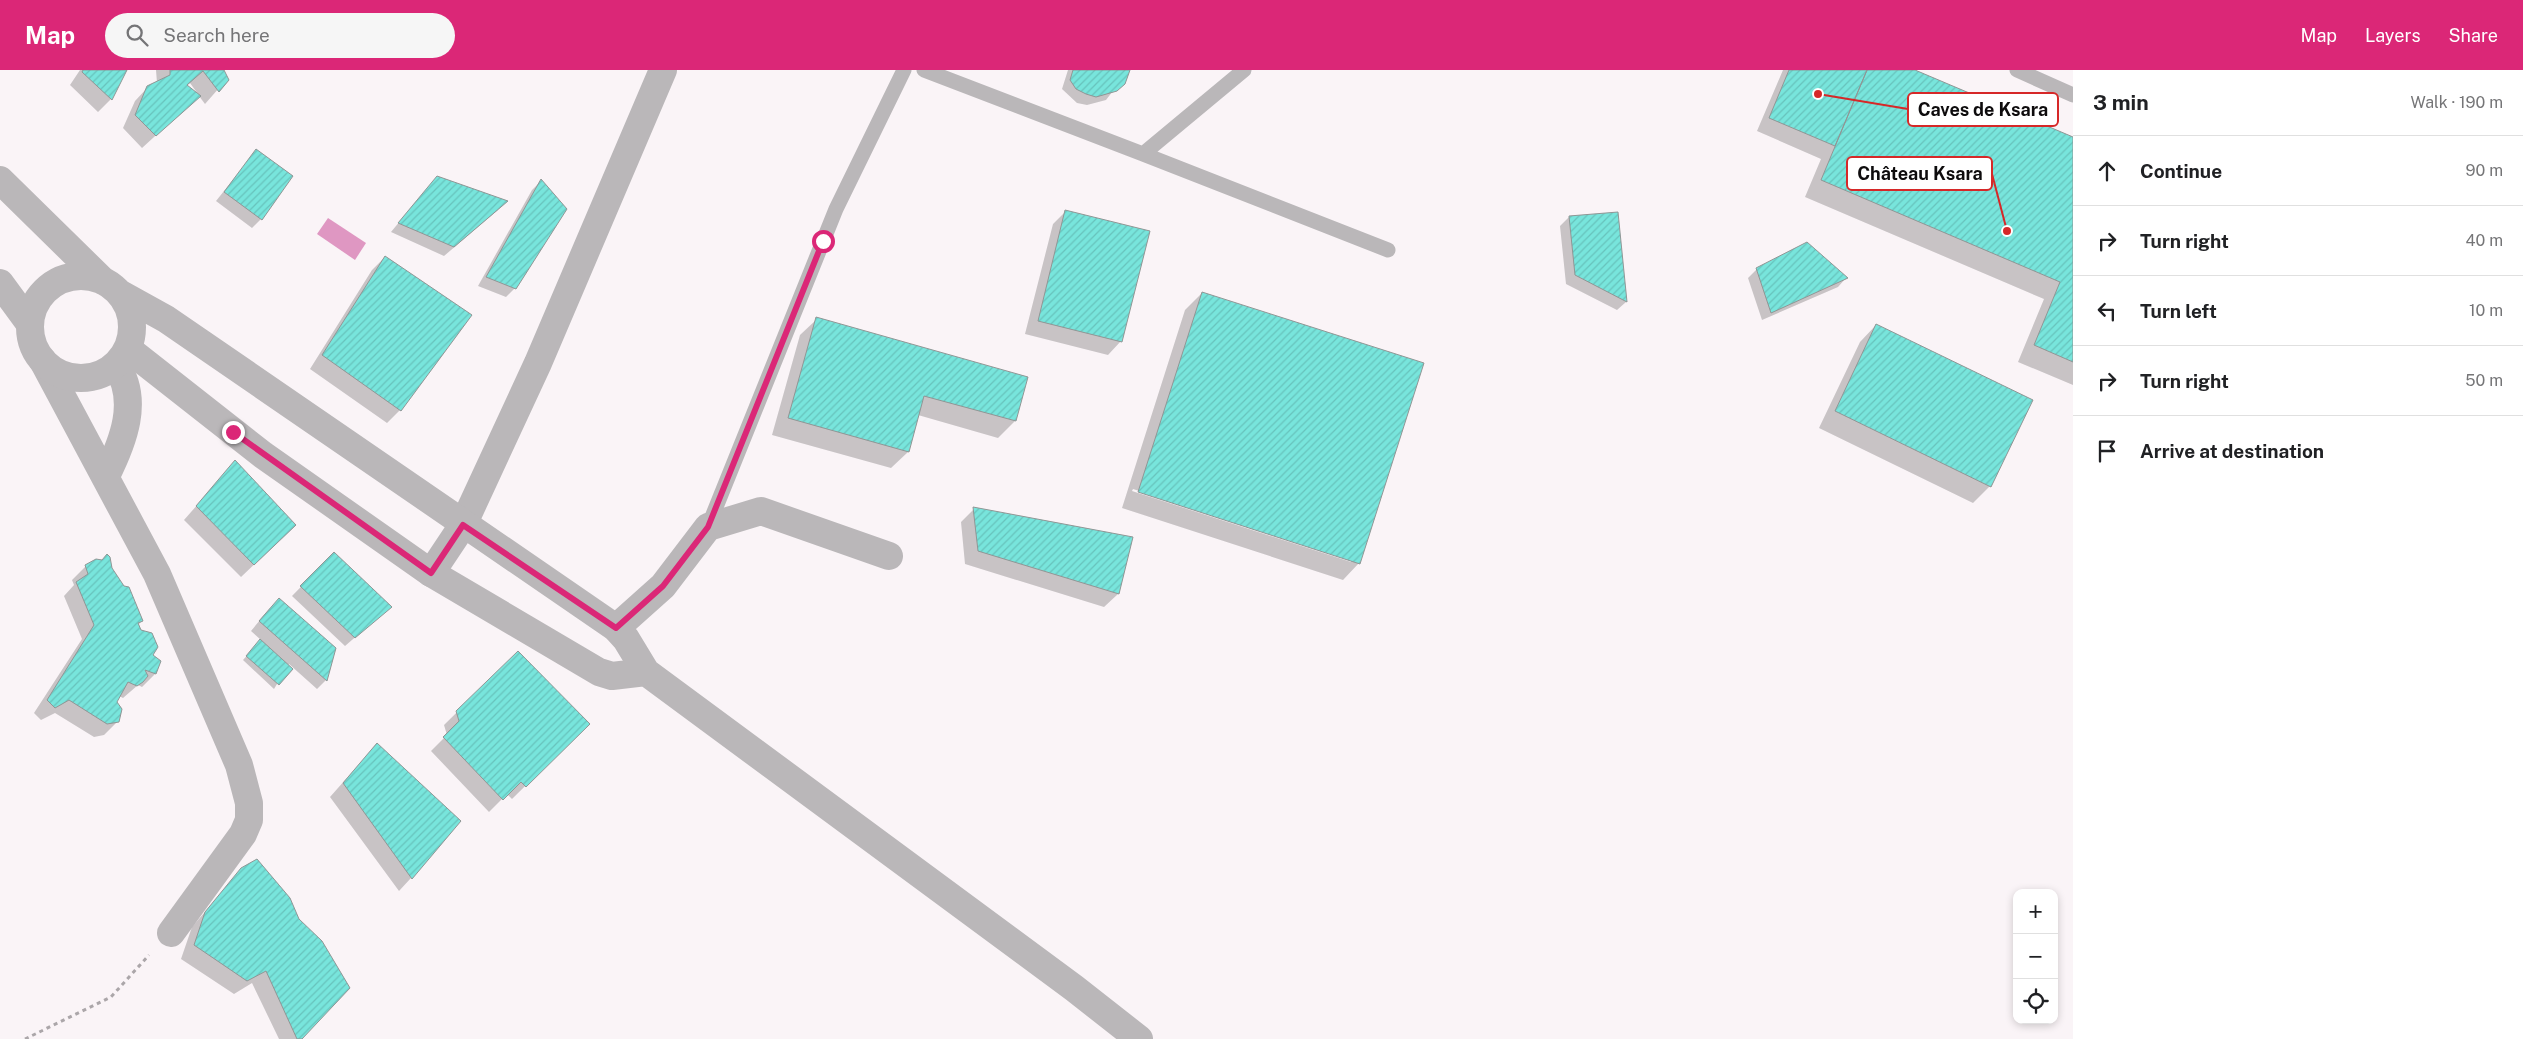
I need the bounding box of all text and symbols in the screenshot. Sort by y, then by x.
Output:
search box [105,13,455,58]
text: Map [25,21,75,49]
icon: search [123,21,151,49]
text: Search here [163,24,270,46]
text: Map [2301,25,2337,46]
text: Layers [2365,25,2421,46]
text: Share [2449,25,2498,46]
text: 3 min [2093,90,2149,115]
callout: Caves de Ksara [1908,93,2058,126]
text: Walk · 190 m [2411,93,2503,112]
text: Caves de Ksara [1918,99,2048,120]
callout: Château Ksara [1847,157,1992,190]
icon: ahead [2093,157,2121,185]
text: Continue [2140,160,2222,182]
text: 90 m [2466,161,2503,180]
text: Château Ksara [1857,163,1983,184]
icon: right [2093,227,2121,255]
route start [812,230,835,253]
text: Turn right [2140,230,2229,252]
text: 40 m [2465,231,2503,250]
icon: left [2093,297,2121,325]
text: Turn left [2140,300,2217,322]
text: 10 m [2469,301,2503,320]
icon: right [2093,367,2121,395]
text: Turn right [2140,370,2229,392]
text: 50 m [2465,371,2503,390]
route end [222,421,245,444]
icon: arrive [2093,437,2121,465]
text: Arrive at destination [2140,440,2324,462]
map controls [2013,889,2058,1024]
button: + [2013,889,2058,934]
button: − [2013,934,2058,979]
button: locate [2013,979,2058,1024]

